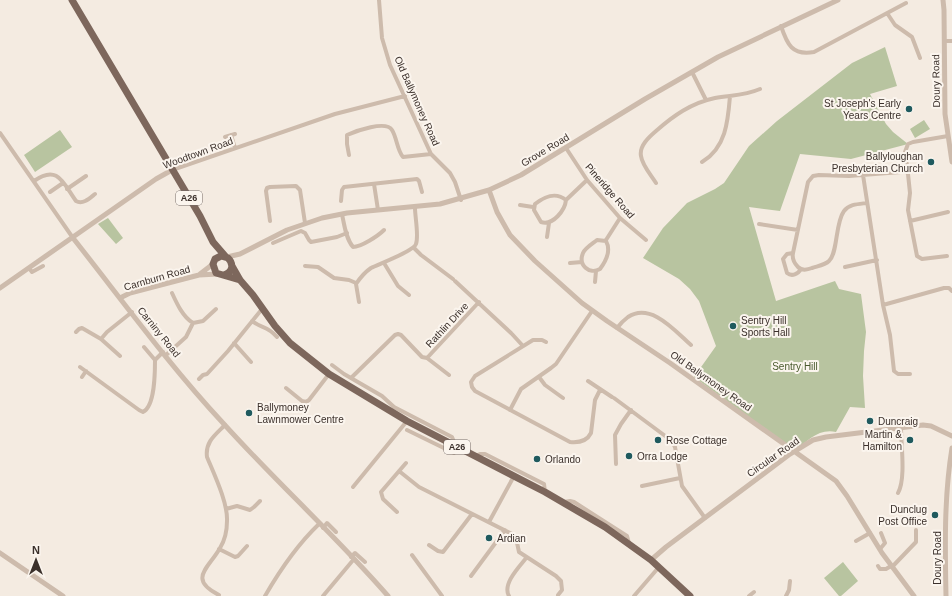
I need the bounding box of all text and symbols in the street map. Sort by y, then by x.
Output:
street label: Doury Road [930,54,942,108]
street label: Old Ballymoney Road [392,55,442,147]
place label: St Joseph's Early Years Centre [824,98,901,121]
marker: St Joseph's Early Years Centre [904,104,914,114]
street label: Grove Road [519,131,571,169]
street label: Woodtown Road [161,135,235,171]
place label: Ballyloughan Presbyterian Church [832,151,923,174]
marker: Ballyloughan Presbyterian Church [926,157,936,167]
street label: Pineridge Road [583,161,637,221]
road number: A26 [176,191,202,205]
street label: Carnburn Road [123,263,191,293]
street label: Rathlin Drive [423,300,471,350]
street label: Carniny Road [135,305,183,359]
place label: Sentry Hill Sports Hall [741,315,790,338]
marker: Sentry Hill Sports Hall [728,321,738,331]
street label: Old Ballymoney Road [668,349,754,413]
park label: Sentry Hill [772,361,818,372]
place label: Ballymoney Lawnmower Centre [257,402,344,425]
marker: Ballymoney Lawnmower Centre [244,408,254,418]
marker: Duncraig [865,416,875,426]
place label: Duncraig [878,416,918,427]
place label: Martin & Hamilton [863,429,902,452]
marker: Rose Cottage [653,435,663,445]
place label: Rose Cottage [666,435,728,446]
street label: Circular Road [745,435,801,479]
marker: Martin & Hamilton [905,435,915,445]
road number: A26 [444,440,470,454]
marker: Orra Lodge [624,451,634,461]
place label: Orra Lodge [637,451,688,462]
marker: Orlando [532,454,542,464]
place label: Orlando [545,454,581,465]
place label: Dunclug Post Office [878,504,927,527]
marker: Dunclug Post Office [930,510,940,520]
street label: Doury Road [932,531,943,585]
marker: Ardian [484,533,494,543]
place label: Ardian [497,533,526,544]
north arrow [16,540,56,580]
text: N [32,544,40,556]

